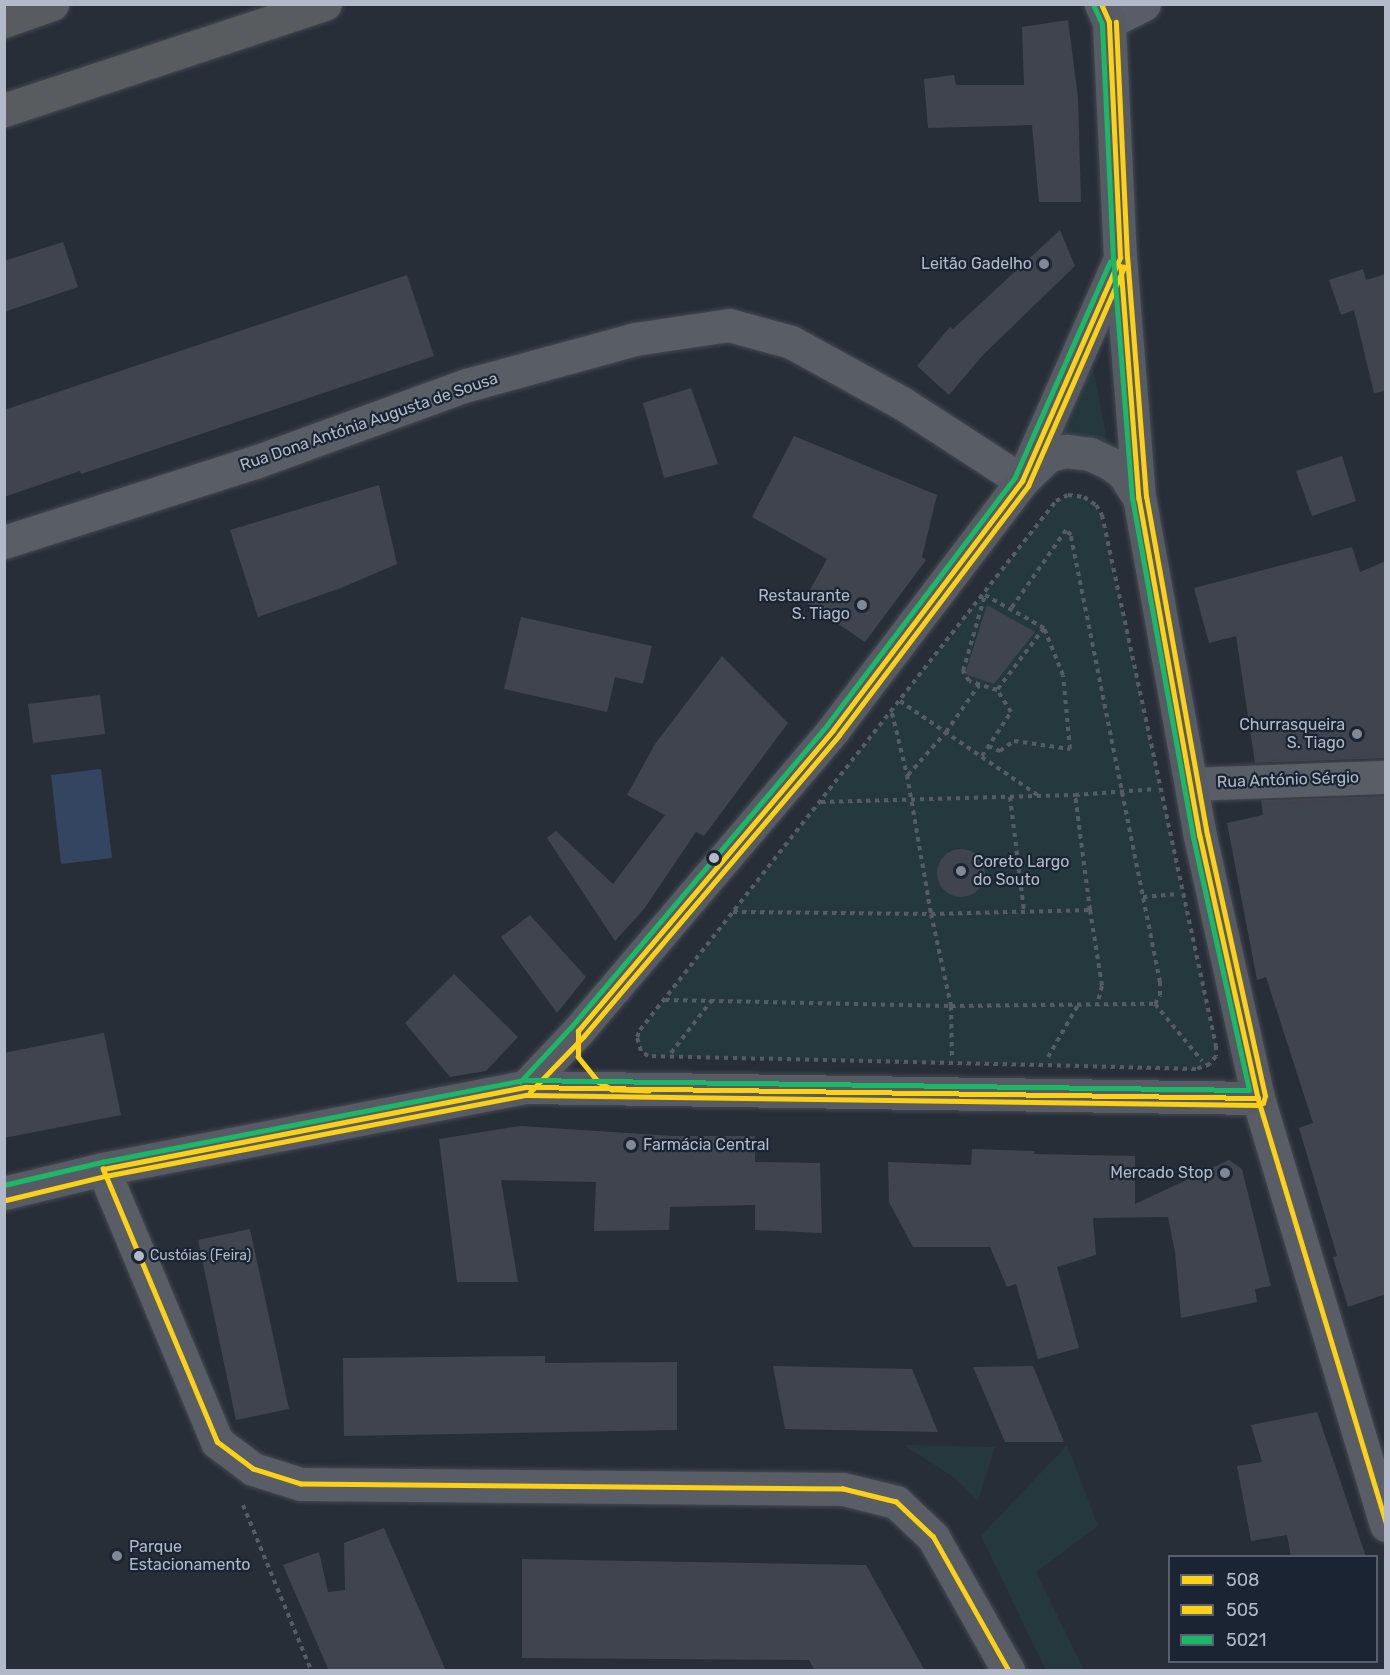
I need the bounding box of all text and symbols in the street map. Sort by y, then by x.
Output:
place label: Leitão Gadelho [921,254,1032,274]
marker: Leitão Gadelho [1037,257,1051,271]
street label: Rua Dona Antónia Augusta de Sousa [237,369,501,475]
place label: Restaurante S. Tiago [758,586,850,624]
marker: Restaurante S. Tiago [855,598,869,612]
place label: Churrasqueira S. Tiago [1239,715,1345,753]
marker: Churrasqueira S. Tiago [1350,727,1364,741]
street label: Rua António Sérgio [1216,768,1360,792]
unlabelled marker [708,852,720,864]
place label: Coreto Largo do Souto [973,852,1070,890]
marker: Coreto Largo do Souto [954,864,968,878]
place label: Farmácia Central [643,1135,769,1155]
marker: Farmácia Central [624,1138,638,1152]
place label: Mercado Stop [1110,1163,1213,1183]
marker: Mercado Stop [1218,1166,1232,1180]
place label: Custóias (Feira) [150,1248,251,1264]
marker: Custóias (Feira) [133,1250,145,1262]
place label: Parque Estacionamento [129,1537,251,1575]
marker: Parque Estacionamento [110,1549,124,1563]
legend [1168,1555,1378,1663]
text: 508 [1226,1569,1260,1591]
text: 505 [1226,1599,1259,1621]
text: 5021 [1226,1629,1266,1651]

